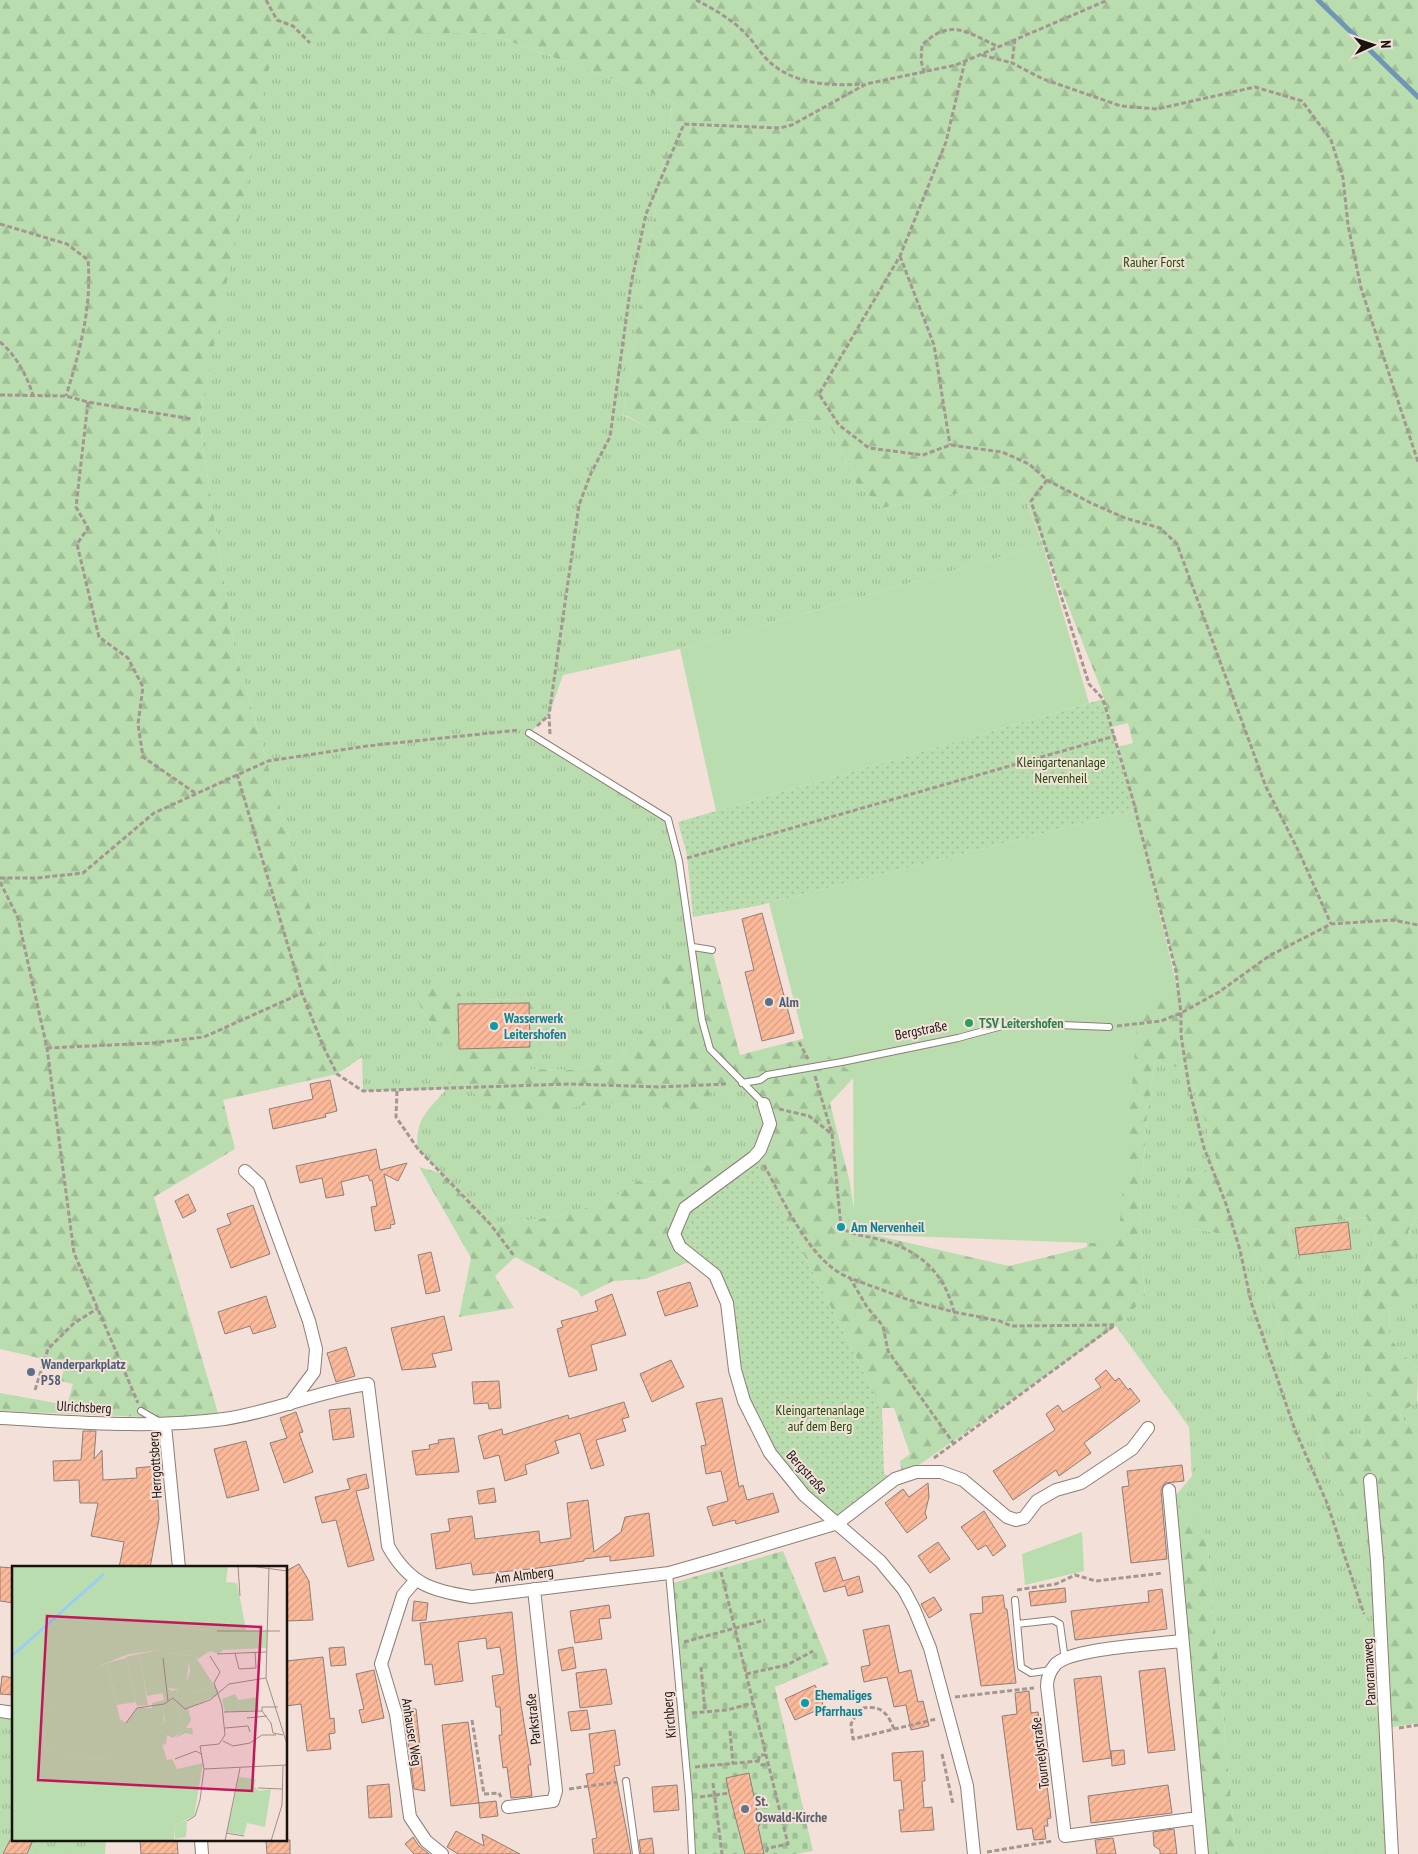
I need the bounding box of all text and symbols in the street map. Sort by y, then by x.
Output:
north arrow [1348,20,1398,70]
text: N [1377,40,1395,49]
park label: Rauher Forst [1123,253,1185,271]
park label: Kleingartenanlage Nervenheil [1016,753,1106,787]
place label: Alm [778,993,799,1011]
marker: Alm [763,996,775,1008]
place label: Wasserwerk Leitershofen [503,1009,566,1043]
place label: TSV Leitershofen [979,1014,1064,1032]
street label: Bergstraße [893,1016,949,1044]
marker: TSV Leitershofen [963,1017,975,1029]
marker: Wasserwerk Leitershofen [488,1020,500,1032]
place label: Am Nervenheil [850,1218,925,1236]
marker: Am Nervenheil [835,1221,847,1233]
place label: Wanderparkplatz P58 [40,1355,126,1389]
marker: Wanderparkplatz P58 [25,1366,37,1378]
street label: Ulrichsberg [56,1397,112,1417]
park label: Kleingartenanlage auf dem Berg [775,1401,865,1435]
street label: Herrgottsberg [144,1431,166,1499]
street label: Bergstraße [783,1446,832,1498]
street label: Am Almberg [494,1562,554,1588]
inset map [12,1566,288,1842]
street label: Panoramaweg [1358,1638,1380,1706]
place label: Ehemaliges Pfarrhaus [815,1686,872,1720]
street label: Kirchberg [658,1691,680,1739]
street label: Parkstraße [521,1692,545,1746]
street label: Anhauser Weg [398,1697,426,1767]
marker: Ehemaliges Pfarrhaus [799,1697,811,1709]
street label: Tournelystraße [1027,1716,1053,1790]
place label: St. Oswald-Kirche [755,1792,827,1826]
marker: St. Oswald-Kirche [739,1803,751,1815]

